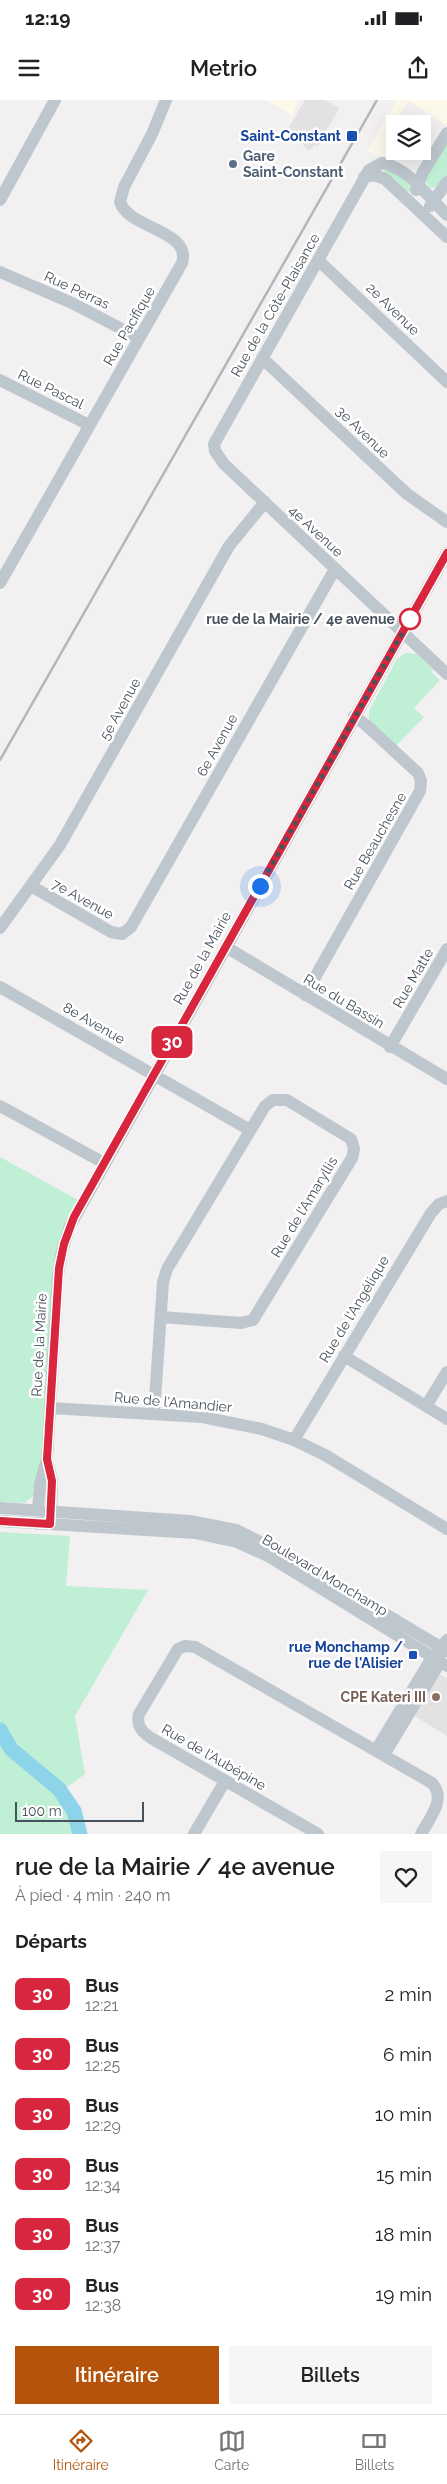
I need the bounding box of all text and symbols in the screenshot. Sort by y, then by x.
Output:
text: 12:19 [25,7,70,29]
icon: menu [15,54,43,82]
icon: share [404,54,432,82]
text: Metrio [190,55,257,81]
map controls [386,115,431,160]
button: layers [386,115,431,160]
place label: Saint-Constant [241,128,342,144]
marker: Saint-Constant [345,129,359,143]
place label: Gare Saint-Constant [243,148,344,180]
marker: Gare Saint-Constant [227,158,239,170]
street label: Rue de la Côte-Plaisance [227,231,323,379]
street label: Rue Perras [42,268,112,312]
street label: 2e Avenue [363,280,423,338]
street label: Rue Pacifique [100,284,158,368]
street label: Rue Pascal [15,366,87,412]
street label: 3e Avenue [333,403,393,461]
street label: 4e Avenue [286,502,346,560]
marker: rue de la Mairie / 4e avenue [399,608,421,630]
place label: rue de la Mairie / 4e avenue [206,611,396,627]
street label: 5e Avenue [96,675,144,743]
street label: 6e Avenue [193,711,241,779]
street label: Rue Beauchesne [341,789,409,893]
your location [248,874,273,899]
street label: 7e Avenue [49,876,117,922]
street label: Rue de la Mairie [170,909,234,1007]
street label: Rue Matte [389,945,437,1011]
street label: Rue du Bassin [301,971,387,1031]
street label: 8e Avenue [60,999,128,1047]
line badge: 30 [150,1026,194,1058]
text: 30 [161,1031,183,1052]
street label: Rue de l'Amaryllis [268,1153,341,1260]
street label: Rue de l'Angélique [316,1253,392,1365]
street label: Rue de la Mairie [28,1293,50,1397]
street label: Rue de l'Amandier [113,1389,233,1415]
street label: Boulevard Monchamp [259,1531,391,1619]
place label: rue Monchamp / rue de l'Alisier [289,1639,404,1671]
marker: rue Monchamp / rue de l'Alisier [407,1649,419,1661]
place label: CPE Kateri III [341,1689,426,1705]
marker: CPE Kateri III [430,1691,442,1703]
street label: Rue de l'Aubépine [159,1721,269,1793]
scale bar [15,1799,144,1822]
text: 100 m [22,1803,62,1819]
button: heart [380,1851,432,1903]
text: rue de la Mairie / 4e avenue [15,1852,335,1881]
text: À pied · 4 min · 240 m [15,1886,170,1905]
text: Départs [15,1930,87,1952]
text: Bus [85,1974,119,1996]
text: 30 [32,1983,53,2004]
text: 2 min [385,1983,432,2005]
text: 12:21 [85,1996,118,2015]
text: Bus [85,2034,119,2056]
text: 30 [32,2043,53,2064]
text: 6 min [383,2043,432,2065]
text: 12:25 [85,2056,120,2075]
text: Bus [85,2094,119,2116]
text: 30 [32,2103,53,2124]
text: 10 min [375,2103,432,2125]
text: 12:29 [85,2116,121,2135]
text: Bus [85,2154,119,2176]
text: 30 [32,2163,53,2184]
text: 15 min [376,2163,432,2185]
text: 12:34 [85,2176,120,2195]
text: Bus [85,2214,119,2236]
text: 30 [32,2223,53,2244]
text: 18 min [375,2223,432,2245]
text: 12:37 [85,2236,120,2255]
text: Bus [85,2274,119,2296]
text: 30 [32,2283,53,2304]
text: 19 min [375,2283,432,2305]
text: 12:38 [85,2296,121,2315]
button: Itinéraire [15,2346,219,2404]
button: Billets [229,2346,432,2404]
tab: Itinéraire [53,2427,109,2473]
tab: Carte [214,2427,249,2473]
tab: Billets [355,2427,394,2473]

